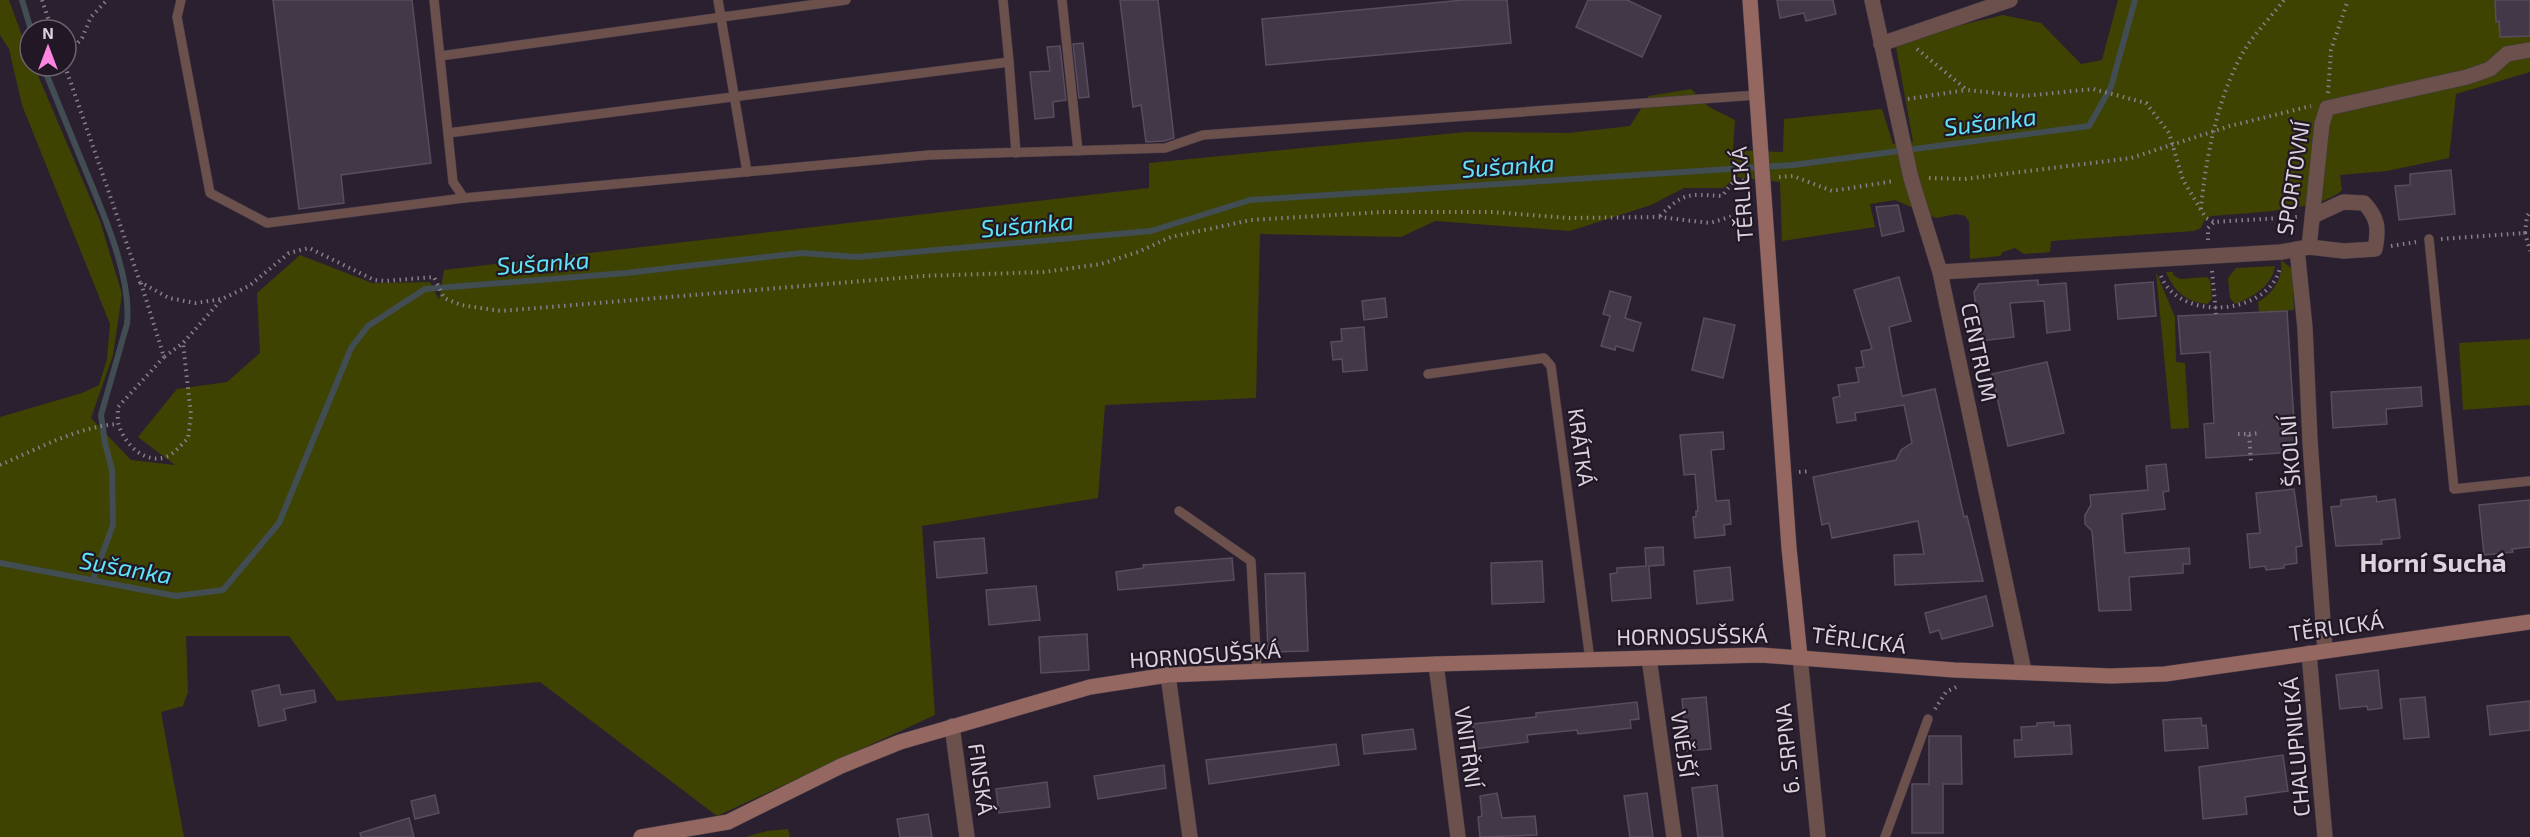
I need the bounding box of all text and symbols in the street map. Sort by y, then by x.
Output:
north arrow [18,18,78,78]
text: N [42,23,54,42]
water label: Sušanka [1942,101,2038,141]
street label: SPORTOVNÍ [2270,118,2314,237]
street label: TĚRLICKÁ [1725,145,1757,242]
water label: Sušanka [1461,147,1555,183]
water label: Sušanka [979,206,1075,242]
water label: Sušanka [496,244,590,280]
street label: CENTRUM [1957,300,2003,404]
street label: KRÁTKÁ [1564,406,1600,488]
street label: ŠKOLNÍ [2273,413,2304,488]
water label: Sušanka [78,545,174,589]
district label: Horní Suchá [2359,546,2507,577]
street label: TĚRLICKÁ [2287,606,2385,645]
street label: TĚRLICKÁ [1810,620,1908,658]
street label: HORNOSUŠSKÁ [1616,621,1768,649]
street label: HORNOSUŠSKÁ [1128,636,1282,672]
street label: CHALUPNICKÁ [2276,676,2314,818]
street label: 6. SRPNA [1768,702,1804,795]
street label: VNITŘNÍ [1450,704,1488,791]
street label: VNĚJŠÍ [1666,709,1702,780]
street label: FINSKÁ [964,741,1000,817]

